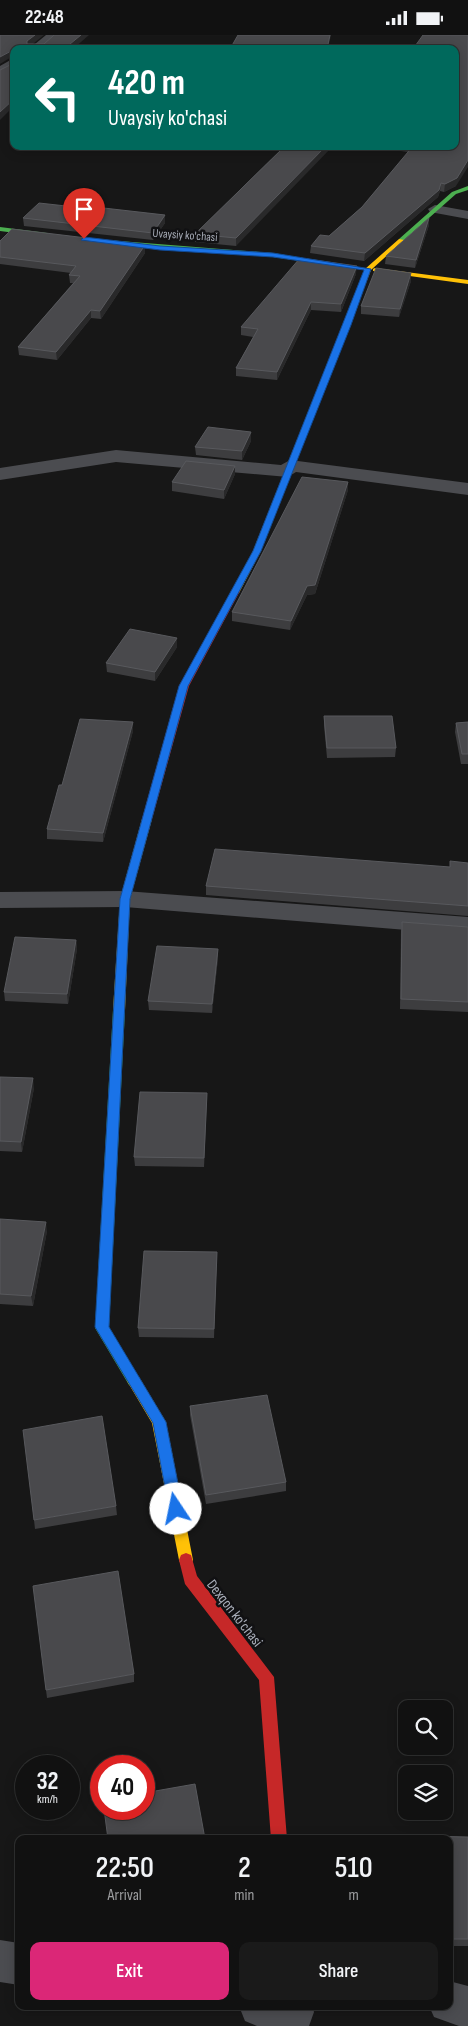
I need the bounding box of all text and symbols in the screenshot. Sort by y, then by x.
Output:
text: 22:48 [25,6,64,29]
text: 420 m [108,62,185,105]
icon: left [25,65,90,130]
text: Uvaysiy ko'chasi [108,105,227,132]
pin [63,188,105,239]
icon: arrive [70,195,98,223]
street label: Uvaysiy ko'chasi [152,226,218,245]
position arrow [149,1482,201,1534]
street label: Dexqon ko'chasi [202,1576,267,1651]
map controls [398,1700,453,1820]
button: search [398,1700,453,1755]
speed limit sign: 40 [90,1755,155,1820]
button: layers [398,1765,453,1820]
text: 32 [36,1766,59,1797]
text: km/h [37,1792,58,1807]
text: 22:50 [95,1850,154,1886]
text: 2 [238,1850,251,1886]
text: 510 [335,1850,373,1886]
text: Arrival [107,1886,142,1905]
text: min [234,1886,254,1905]
text: m [349,1886,359,1905]
button: Exit [30,1942,229,2000]
button: Share [239,1942,438,2000]

